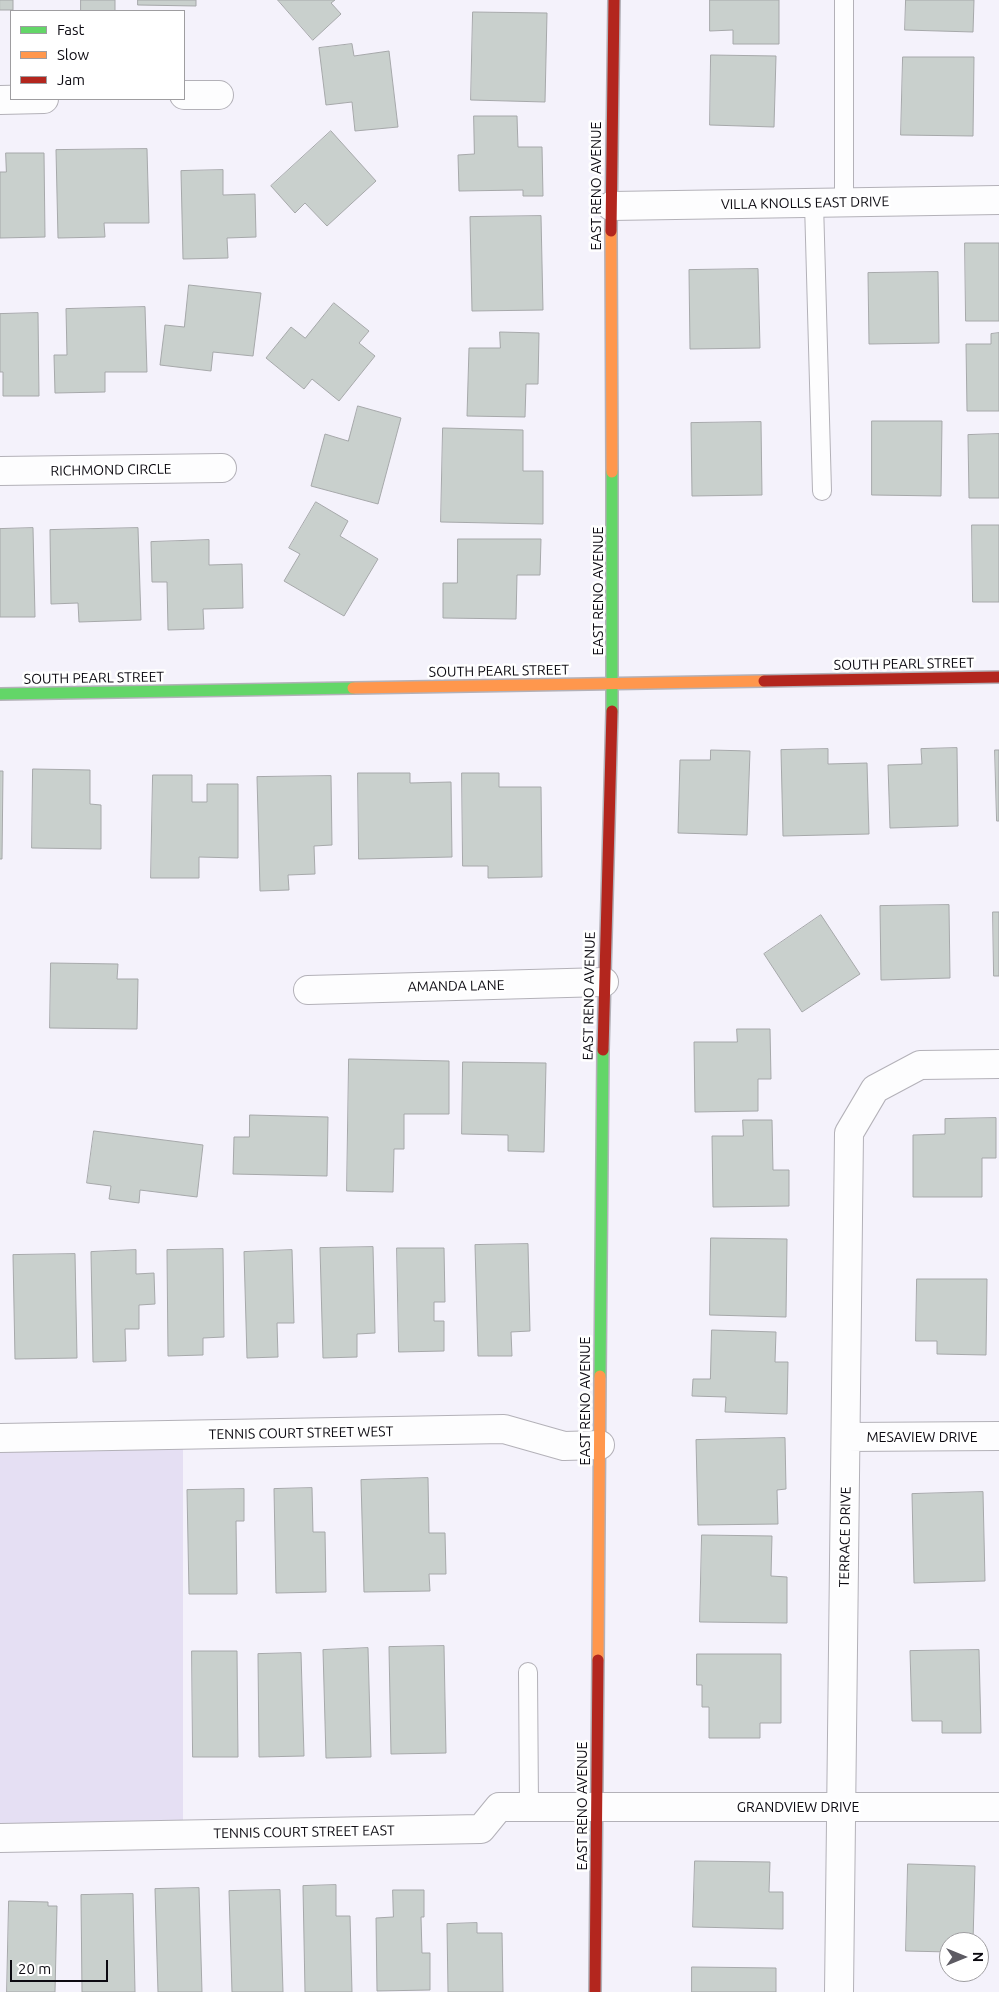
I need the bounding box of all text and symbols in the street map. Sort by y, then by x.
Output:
legend [10,10,185,100]
text: Fast [57,21,84,38]
text: Slow [57,46,89,63]
text: Jam [57,71,85,88]
street label: EAST RENO AVENUE [588,122,604,250]
street label: VILLA KNOLLS EAST DRIVE [721,193,889,213]
street label: RICHMOND CIRCLE [50,461,172,479]
street label: EAST RENO AVENUE [590,527,606,655]
street label: SOUTH PEARL STREET [834,654,974,674]
street label: SOUTH PEARL STREET [429,661,569,681]
street label: SOUTH PEARL STREET [24,668,164,688]
street label: EAST RENO AVENUE [579,931,599,1061]
street label: AMANDA LANE [407,977,505,995]
street label: EAST RENO AVENUE [577,1337,593,1465]
street label: TENNIS COURT STREET WEST [209,1423,393,1443]
street label: MESAVIEW DRIVE [866,1429,978,1445]
street label: TERRACE DRIVE [836,1486,854,1588]
street label: EAST RENO AVENUE [574,1742,590,1870]
street label: GRANDVIEW DRIVE [737,1799,859,1815]
street label: TENNIS COURT STREET EAST [213,1822,395,1842]
north arrow [939,1932,989,1982]
scale bar [12,1950,110,1982]
text: N [970,1952,986,1962]
text: 20 m [18,1960,51,1977]

